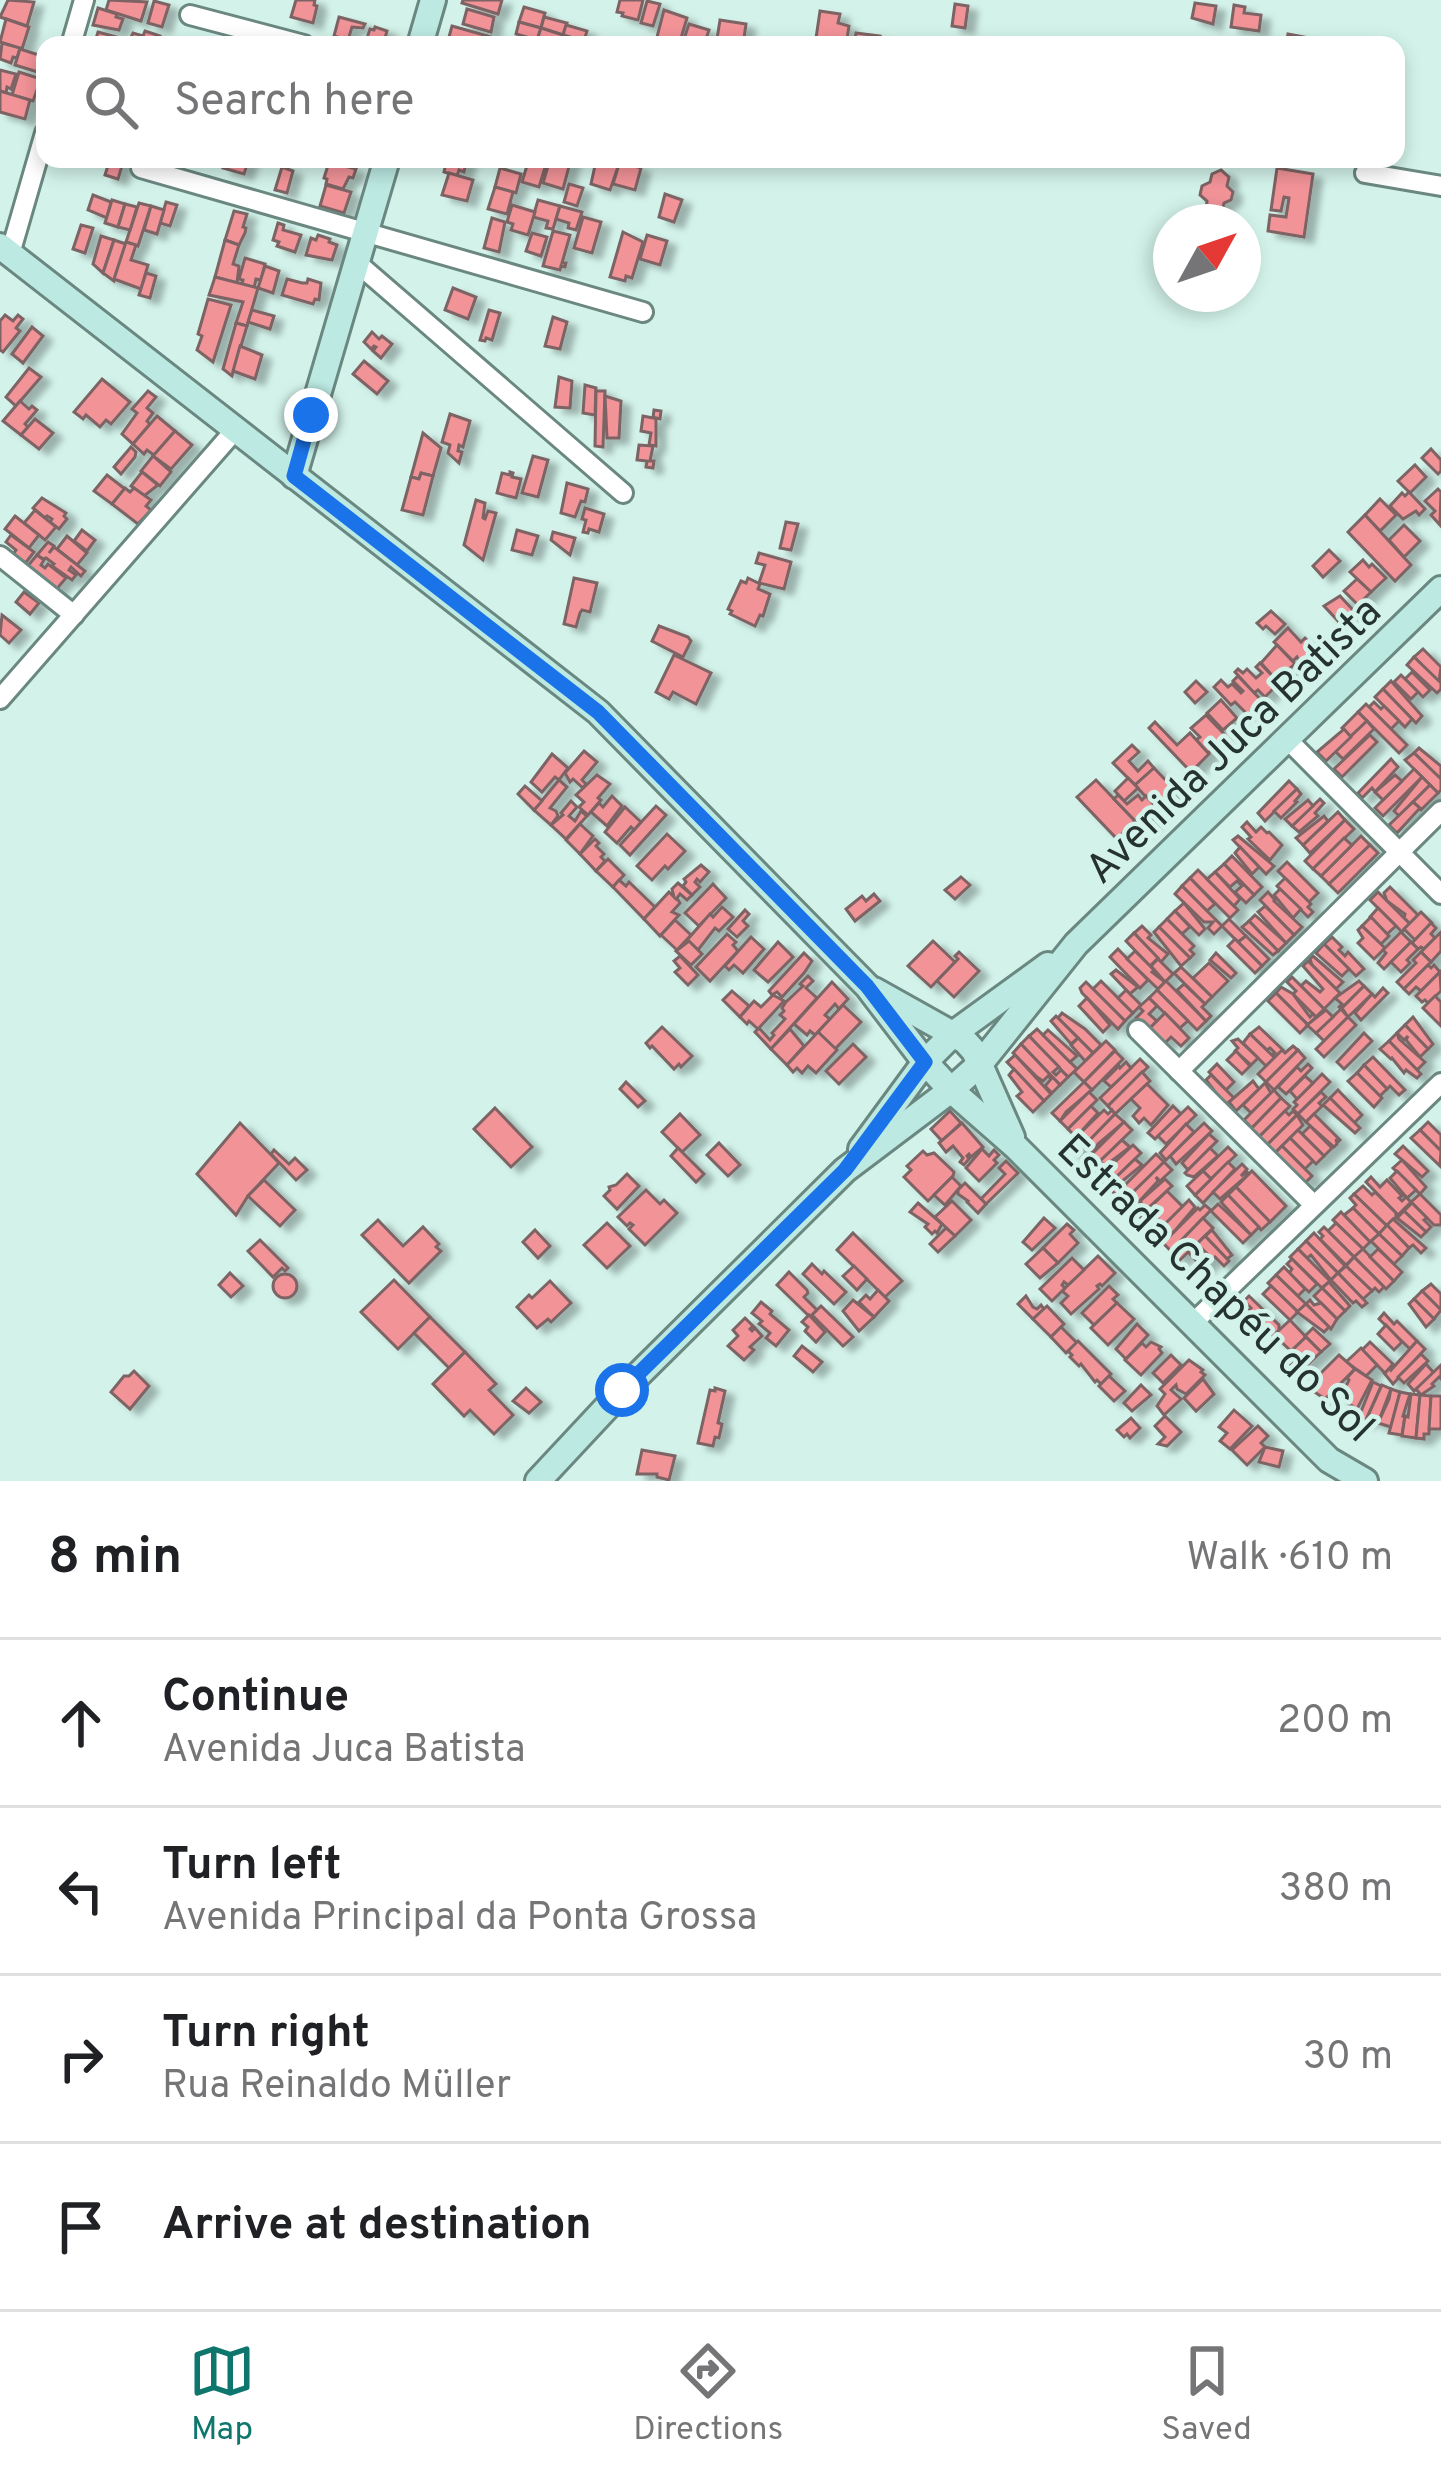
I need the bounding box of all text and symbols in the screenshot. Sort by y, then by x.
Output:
search box [36,36,1405,168]
icon: search [78,69,144,135]
text: Search here [174,74,414,131]
north arrow [1153,204,1261,312]
route end [284,388,338,442]
street label: Avenida Juca Batista [1076,587,1394,897]
street label: Estrada Chapéu do Sol [1044,1125,1384,1456]
route start [595,1363,649,1417]
text: 8 min [48,1527,182,1592]
text: Walk · 610 m [1186,1535,1393,1584]
text: Continue [162,1670,349,1727]
icon: ahead [48,1690,114,1756]
text: 200 m [1277,1698,1393,1747]
text: Avenida Juca Batista [162,1727,525,1776]
text: Turn left [162,1838,341,1895]
icon: left [48,1858,114,1924]
text: 380 m [1279,1866,1393,1915]
text: Avenida Principal da Ponta Grossa [162,1895,757,1944]
text: Turn right [162,2006,370,2063]
icon: right [48,2026,114,2092]
text: 30 m [1303,2034,1393,2083]
text: Rua Reinaldo Müller [162,2063,511,2112]
icon: arrive [48,2194,114,2260]
text: Arrive at destination [162,2198,592,2255]
tab: Map [189,2338,255,2452]
tab: Directions [633,2338,783,2452]
tab: Saved [1161,2338,1252,2452]

